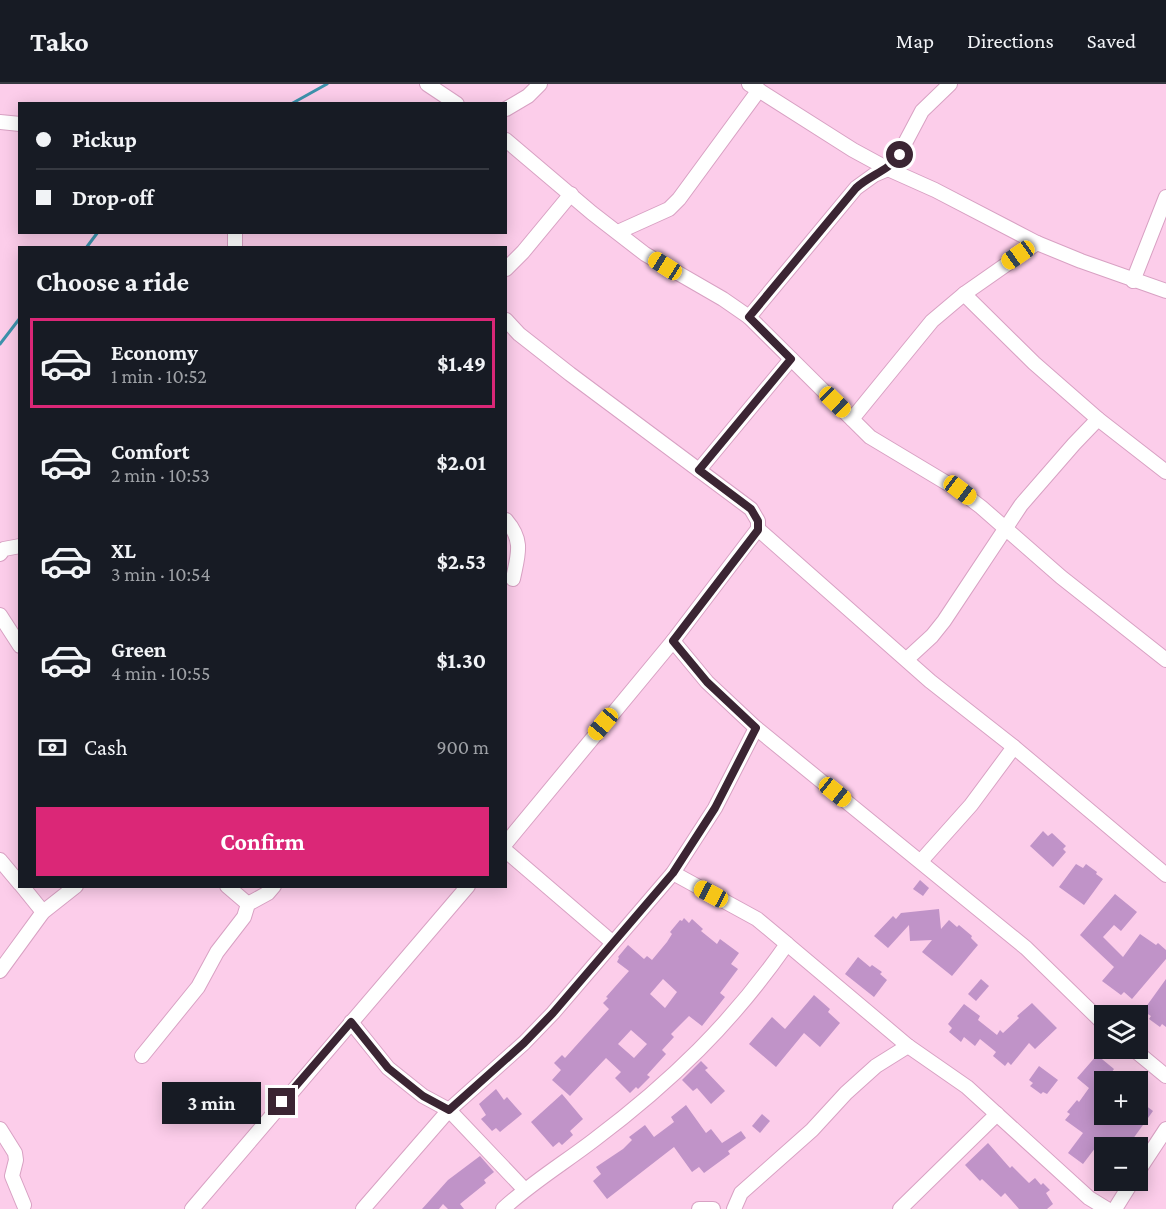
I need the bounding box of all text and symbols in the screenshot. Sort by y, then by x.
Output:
text: Tako [30,26,89,57]
text: Map [896,29,934,53]
text: Directions [967,29,1054,53]
text: Saved [1087,29,1136,53]
text: Pickup [72,127,137,152]
route start [886,141,913,168]
text: Drop-off [72,185,154,210]
car [998,237,1038,273]
car [645,249,685,283]
text: Choose a ride [36,267,189,297]
icon: car [39,336,93,390]
text: Economy [111,340,198,365]
text: $1.49 [437,351,486,376]
text: 1 min · 10:52 [111,365,207,387]
car [816,383,854,421]
icon: car [39,435,93,489]
text: Comfort [111,439,189,464]
text: $2.01 [437,450,486,475]
text: 2 min · 10:53 [111,464,210,486]
car [940,472,980,508]
icon: car [39,534,93,588]
text: XL [111,538,136,563]
text: $2.53 [437,549,486,574]
text: 3 min · 10:54 [111,563,211,585]
icon: car [39,633,93,687]
text: Green [111,637,167,662]
text: $1.30 [437,648,486,673]
text: 4 min · 10:55 [111,662,211,684]
car [585,704,621,744]
icon: cash [36,731,69,764]
text: Cash [84,735,128,760]
text: 900 m [436,736,489,758]
car [815,774,855,810]
button: Confirm [36,807,489,876]
car [691,878,731,910]
map controls [1094,1005,1148,1191]
button: layers [1094,1005,1148,1059]
button: + [1094,1071,1148,1125]
callout: 3 min [162,1081,261,1123]
route end [268,1088,295,1115]
text: 3 min [188,1092,235,1114]
button: − [1094,1137,1148,1191]

